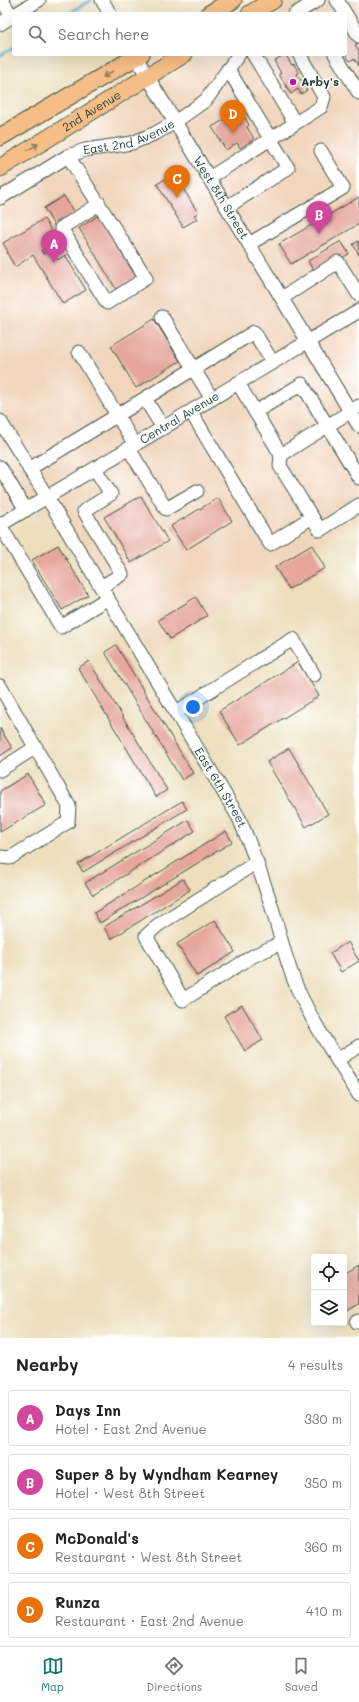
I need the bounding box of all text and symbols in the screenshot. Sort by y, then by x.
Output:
search box [12,12,347,56]
icon: search [26,23,48,45]
text: Search here [58,24,149,44]
one-way arrow [102,70,114,78]
place label: Arby's [301,73,339,89]
marker: Arby's [288,77,298,87]
street label: 2nd Avenue [59,86,124,135]
pin: D [220,100,246,133]
street label: East 2nd Avenue [82,115,177,157]
one-way arrow [27,143,38,151]
street label: West 8th Street [191,153,253,242]
pin: C [164,165,190,198]
pin: B [306,201,332,234]
pin: A [41,230,67,263]
street label: Central Avenue [136,387,222,447]
your location [183,697,203,717]
street label: East 6th Street [192,744,251,830]
map controls [311,1254,347,1326]
button: locate [311,1254,347,1290]
button: layers [311,1290,347,1326]
text: Nearby [16,1353,78,1375]
text: 4 results [288,1356,343,1373]
text: Days Inn [55,1400,121,1420]
text: A [25,1410,35,1427]
text: 330 m [304,1410,342,1427]
text: Hotel · East 2nd Avenue [55,1420,207,1437]
text: Super 8 by Wyndham Kearney [55,1464,278,1484]
text: B [26,1474,34,1491]
text: 350 m [304,1474,342,1491]
text: Hotel · West 8th Street [55,1484,205,1501]
text: McDonald's [55,1528,139,1548]
text: C [25,1538,35,1555]
text: 360 m [304,1538,342,1555]
text: Restaurant · West 8th Street [55,1548,242,1565]
text: Runza [55,1592,100,1612]
text: D [25,1602,35,1619]
text: 410 m [306,1602,342,1619]
text: Restaurant · East 2nd Avenue [55,1612,244,1629]
tab: Map [41,1655,64,1694]
tab: Directions [146,1655,202,1694]
tab: Saved [285,1655,318,1694]

